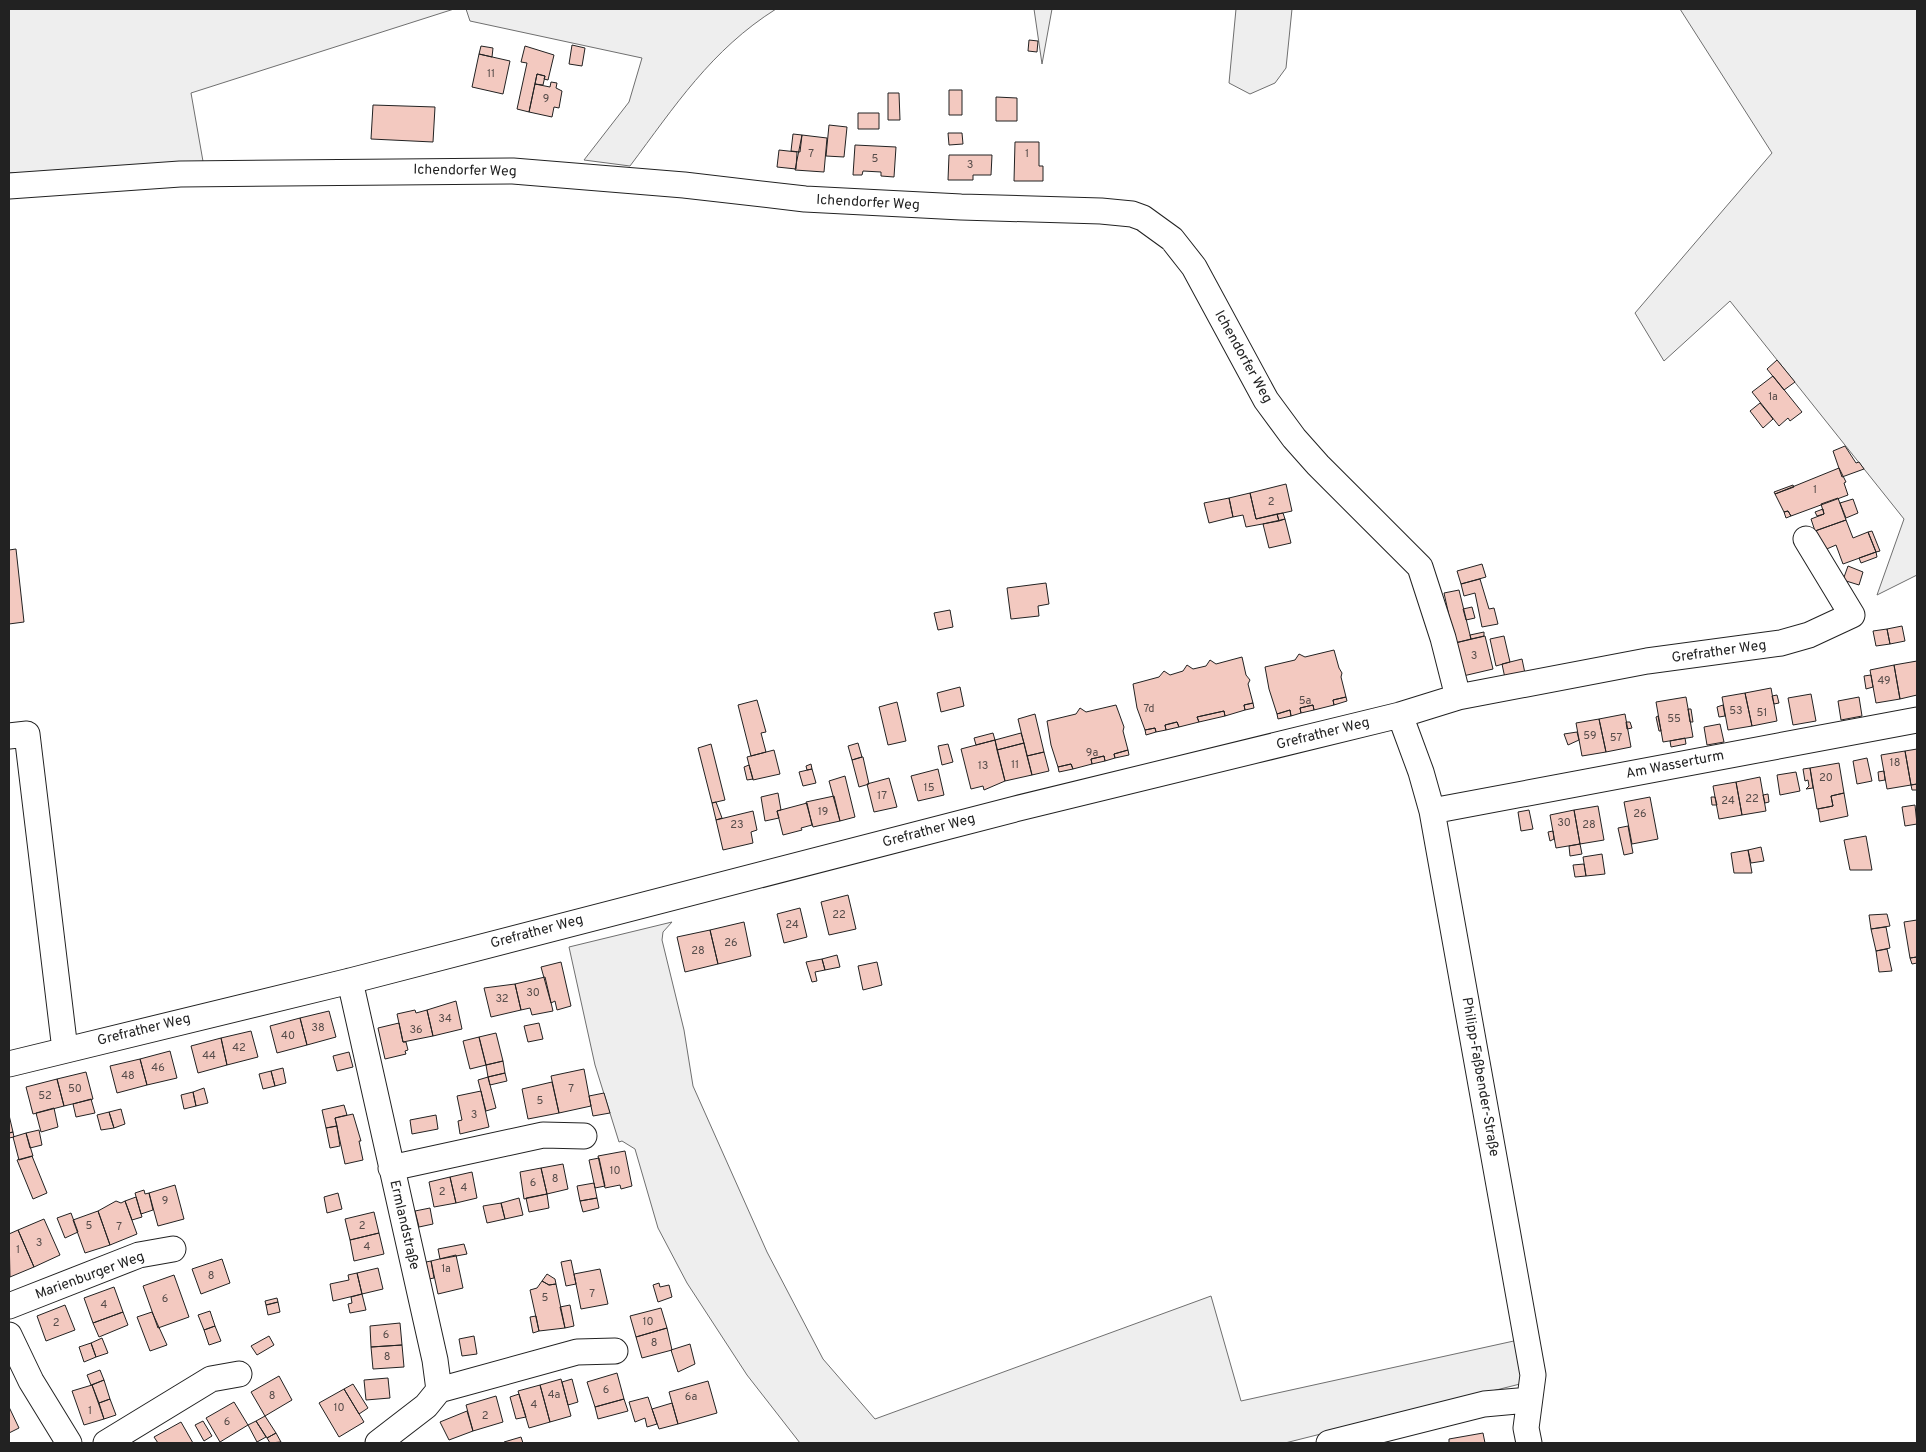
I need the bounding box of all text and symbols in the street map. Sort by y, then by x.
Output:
house number: 11 [487,67,495,81]
house number: 9 [543,92,549,106]
house number: 7 [808,147,814,161]
house number: 1 [1025,147,1029,161]
house number: 5 [872,152,879,166]
house number: 3 [967,158,973,172]
street label: Ichendorfer Weg [413,162,517,180]
street label: Ichendorfer Weg [816,192,920,214]
street label: Ichendorfer Weg [1210,308,1276,406]
house number: 1a [1768,390,1778,404]
house number: 1 [1813,483,1817,497]
house number: 2 [1268,495,1274,509]
street label: Grefrather Weg [1671,637,1767,667]
house number: 3 [1471,649,1477,663]
house number: 49 [1877,674,1891,688]
house number: 5a [1299,694,1312,708]
house number: 7d [1144,702,1154,716]
house number: 53 [1729,704,1743,718]
house number: 51 [1757,706,1767,720]
house number: 55 [1667,712,1681,726]
street label: Grefrather Weg [1275,714,1371,754]
house number: 59 [1583,729,1597,743]
house number: 57 [1610,731,1622,745]
house number: 9a [1086,746,1098,760]
street label: Am Wasserturm [1624,747,1726,783]
house number: 18 [1890,756,1900,770]
house number: 11 [1011,758,1019,772]
house number: 13 [978,759,988,773]
house number: 20 [1819,771,1833,785]
house number: 15 [924,781,935,795]
house number: 17 [877,789,887,803]
house number: 22 [1745,792,1759,806]
house number: 24 [1721,794,1735,808]
house number: 19 [818,805,828,819]
house number: 26 [1633,807,1647,821]
street label: Grefrather Weg [881,810,977,852]
house number: 30 [1557,816,1571,830]
house number: 23 [730,818,744,832]
house number: 28 [1582,818,1596,832]
house number: 22 [832,908,846,922]
street label: Grefrather Weg [489,911,585,953]
house number: 24 [785,918,799,932]
house number: 26 [724,936,738,950]
house number: 28 [691,944,705,958]
house number: 30 [526,986,540,1000]
house number: 32 [495,992,509,1006]
street label: Philipp-Faßbender-Straße [1458,996,1502,1158]
street label: Grefrather Weg [96,1010,192,1050]
house number: 34 [438,1012,452,1026]
house number: 38 [311,1021,325,1035]
house number: 36 [409,1023,423,1037]
house number: 40 [281,1029,295,1043]
house number: 42 [232,1041,246,1055]
house number: 44 [202,1049,216,1063]
house number: 46 [151,1061,165,1075]
house number: 48 [121,1069,135,1083]
house number: 50 [68,1082,82,1096]
house number: 7 [568,1082,574,1096]
house number: 52 [38,1089,52,1103]
house number: 5 [537,1094,544,1108]
house number: 3 [471,1108,477,1122]
house number: 10 [609,1164,621,1178]
house number: 8 [552,1172,558,1186]
house number: 6 [530,1176,536,1190]
street label: Ermlandstraße [385,1178,423,1272]
house number: 4 [461,1181,468,1195]
house number: 2 [439,1185,445,1199]
house number: 9 [162,1194,168,1208]
house number: 5 [86,1219,93,1233]
house number: 2 [359,1219,365,1233]
house number: 7 [116,1220,122,1234]
house number: 3 [36,1236,42,1250]
house number: 4 [364,1240,371,1254]
house number: 1 [16,1243,20,1257]
street label: Marienburger Weg [33,1248,147,1304]
house number: 1a [441,1262,451,1276]
house number: 8 [208,1269,214,1283]
house number: 7 [589,1287,595,1301]
house number: 5 [542,1291,549,1305]
house number: 6 [162,1292,168,1306]
house number: 4 [101,1298,108,1312]
house number: 10 [642,1315,654,1329]
house number: 2 [53,1316,59,1330]
house number: 6 [383,1328,389,1342]
house number: 8 [651,1336,657,1350]
house number: 8 [384,1350,390,1364]
house number: 6 [603,1383,609,1397]
house number: 4a [548,1388,561,1402]
house number: 8 [269,1389,275,1403]
house number: 6a [685,1390,697,1404]
house number: 4 [531,1398,538,1412]
house number: 10 [333,1401,345,1415]
house number: 1 [88,1404,92,1418]
house number: 2 [482,1409,488,1423]
house number: 6 [224,1415,230,1429]

